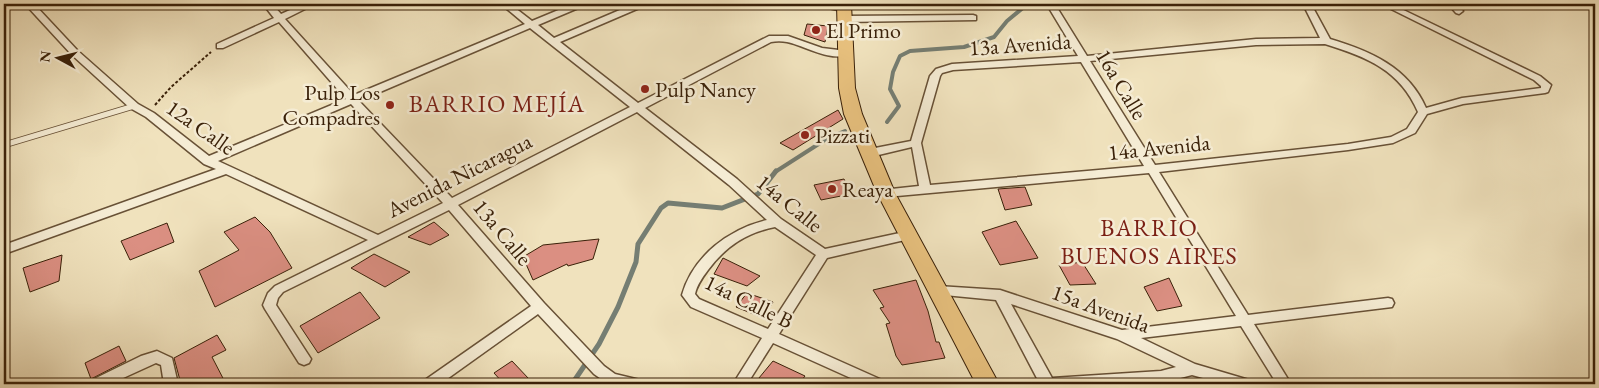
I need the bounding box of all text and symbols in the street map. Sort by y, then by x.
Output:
place label: El Primo [826,16,901,45]
marker: El Primo [810,24,822,36]
street label: 13a Avenida [968,26,1072,63]
north arrow [32,32,82,82]
street label: 16a Calle [1089,43,1154,125]
text: N [35,49,55,63]
place label: Pulp Nancy [655,75,756,104]
place label: Pulp Los Compadres [282,78,380,132]
marker: Pulp Nancy [639,83,651,95]
district label: BARRIO MEJÍA [409,88,585,119]
street label: 12a Calle [161,93,241,162]
marker: Pulp Los Compadres [384,99,396,111]
place label: Pizzati [815,121,870,150]
street label: Avenida Nicaragua [381,126,537,225]
street label: 14a Avenida [1107,128,1212,167]
marker: Pizzati [799,129,811,141]
street label: 14a Calle [750,168,829,239]
place label: Reaya [842,175,893,204]
marker: Reaya [826,183,838,195]
street label: 13a Calle [466,193,539,272]
district label: BARRIO BUENOS AIRES [1060,212,1238,271]
street label: 14a Calle B [700,268,798,335]
street label: 15a Avenida [1048,277,1154,340]

